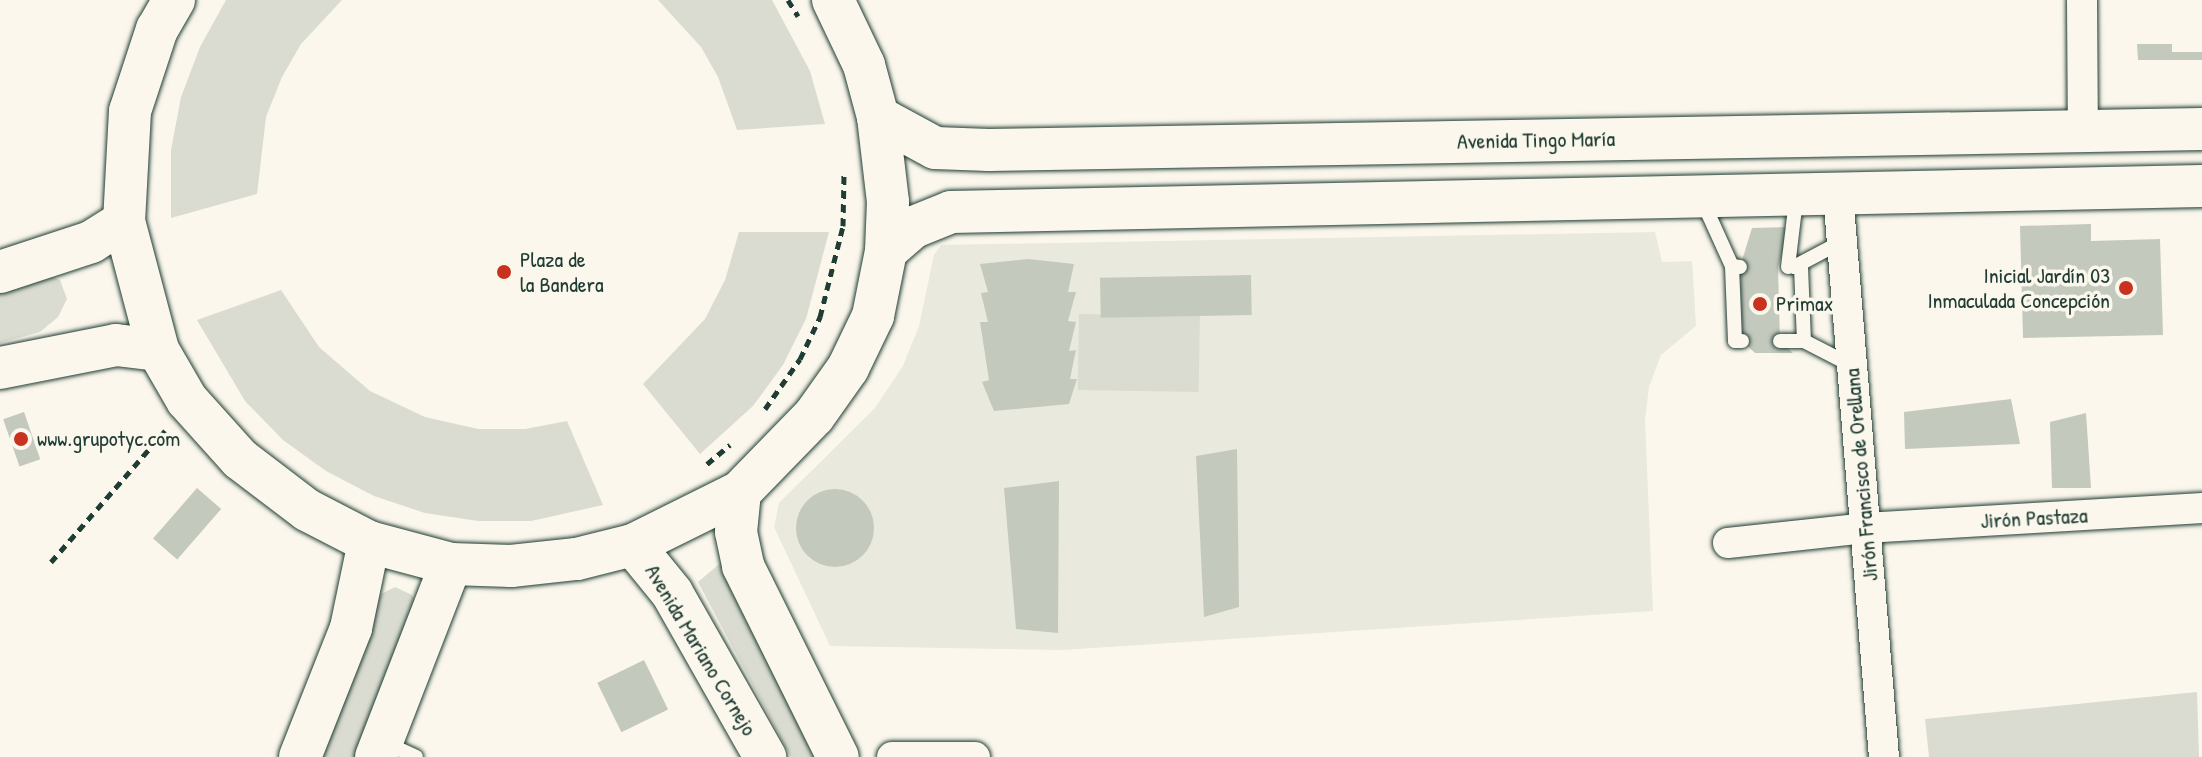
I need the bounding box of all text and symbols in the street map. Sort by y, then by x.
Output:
street label: Avenida Tingo María [1457,125,1615,155]
place label: Plaza de la Bandera [520,246,604,298]
place label: Inicial Jardín 03 Inmaculada Concepción [1927,262,2110,314]
marker: Plaza de la Bandera [495,263,513,281]
marker: Inicial Jardín 03 Inmaculada Concepción [2117,279,2135,297]
place label: Primax [1776,291,1833,317]
marker: Primax [1751,295,1769,313]
street label: Jirón Francisco de Orellana [1839,367,1883,583]
place label: www.grupotyc.com [37,426,180,452]
marker: www.grupotyc.com [12,430,30,448]
street label: Jirón Pastaza [1980,502,2088,534]
street label: Avenida Mariano Cornejo [639,560,763,740]

